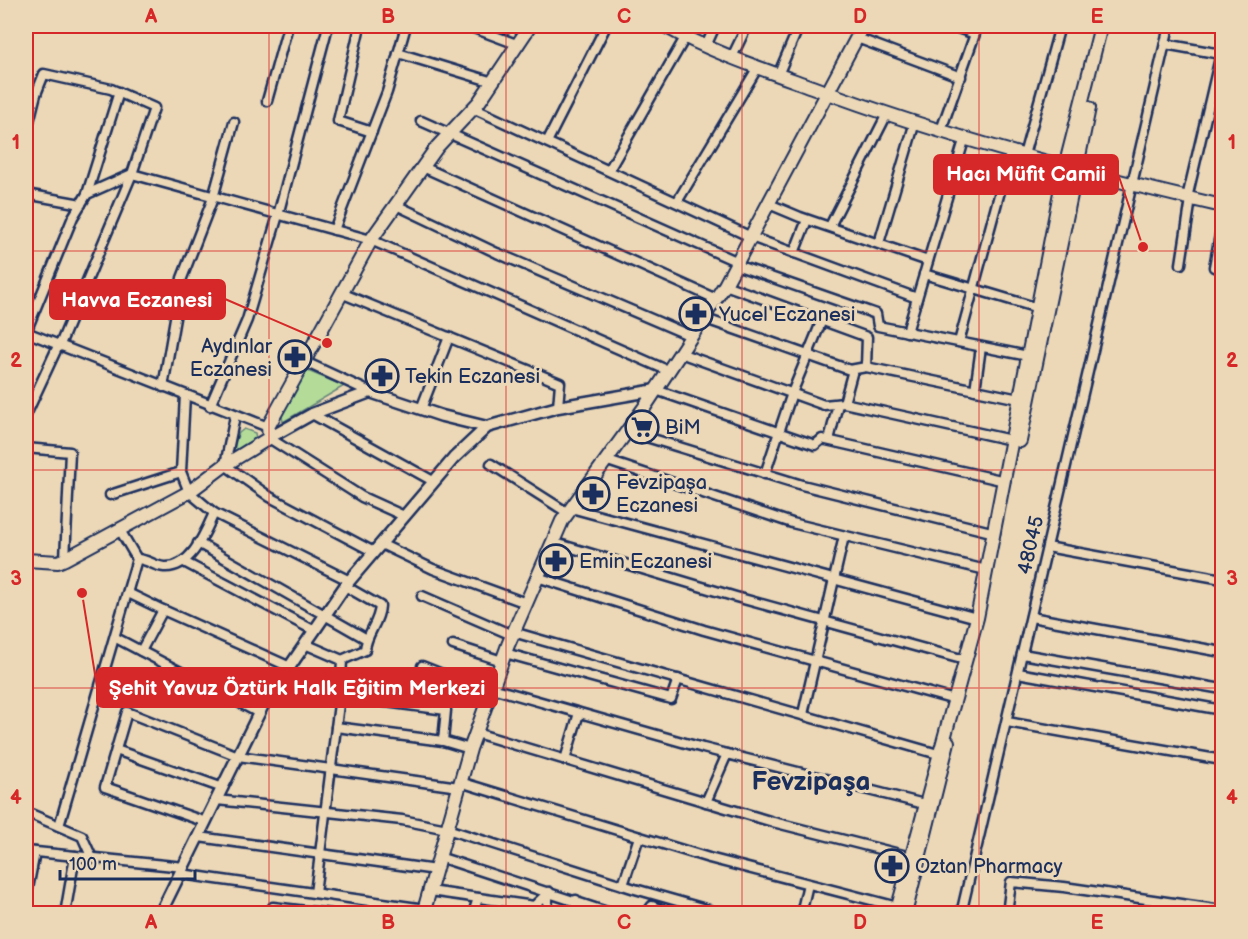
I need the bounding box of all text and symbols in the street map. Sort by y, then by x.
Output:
text: A [144,5,158,29]
text: B [381,5,395,29]
text: C [617,5,631,29]
text: D [853,5,867,29]
text: E [1091,5,1104,29]
text: 1 [12,131,20,155]
text: 1 [1228,131,1236,155]
callout: Hacı Müfit Camii [934,155,1118,194]
text: Hacı Müfit Camii [946,162,1106,187]
callout: Havva Eczanesi [50,280,225,319]
text: Havva Eczanesi [62,288,212,313]
pharmacy icon: Yucel Eczanesi [678,296,714,332]
place label: Yucel Eczanesi [718,303,855,327]
place label: Aydınlar Eczanesi [190,335,273,382]
pharmacy icon: Aydınlar Eczanesi [277,339,313,375]
text: 2 [10,349,22,373]
text: 2 [1226,349,1238,373]
pharmacy icon: Tekin Eczanesi [364,358,400,394]
place label: Tekin Eczanesi [405,365,540,389]
supermarket icon: BiM [624,409,660,445]
place label: BiM [665,416,701,440]
place label: Fevzipaşa Eczanesi [616,471,707,518]
pharmacy icon: Fevzipaşa Eczanesi [575,476,611,512]
street label: 48045 [1013,514,1049,577]
pharmacy icon: Emin Eczanesi [538,543,574,579]
place label: Emin Eczanesi [579,550,712,574]
text: 3 [10,567,22,591]
text: 3 [1226,567,1238,591]
callout: Şehit Yavuz Öztürk Halk Eğitim Merkezi [97,668,497,707]
text: Şehit Yavuz Öztürk Halk Eğitim Merkezi [109,676,485,701]
district label: Fevzipaşa [752,767,870,798]
text: 4 [10,786,22,810]
text: 4 [1226,786,1238,810]
scale bar [60,843,195,881]
pharmacy icon: Oztan Pharmacy [874,848,910,884]
text: 100 m [69,854,117,875]
place label: Oztan Pharmacy [915,855,1063,879]
text: A [144,911,158,935]
text: B [381,911,395,935]
text: C [617,911,631,935]
text: D [853,911,867,935]
text: E [1091,911,1104,935]

